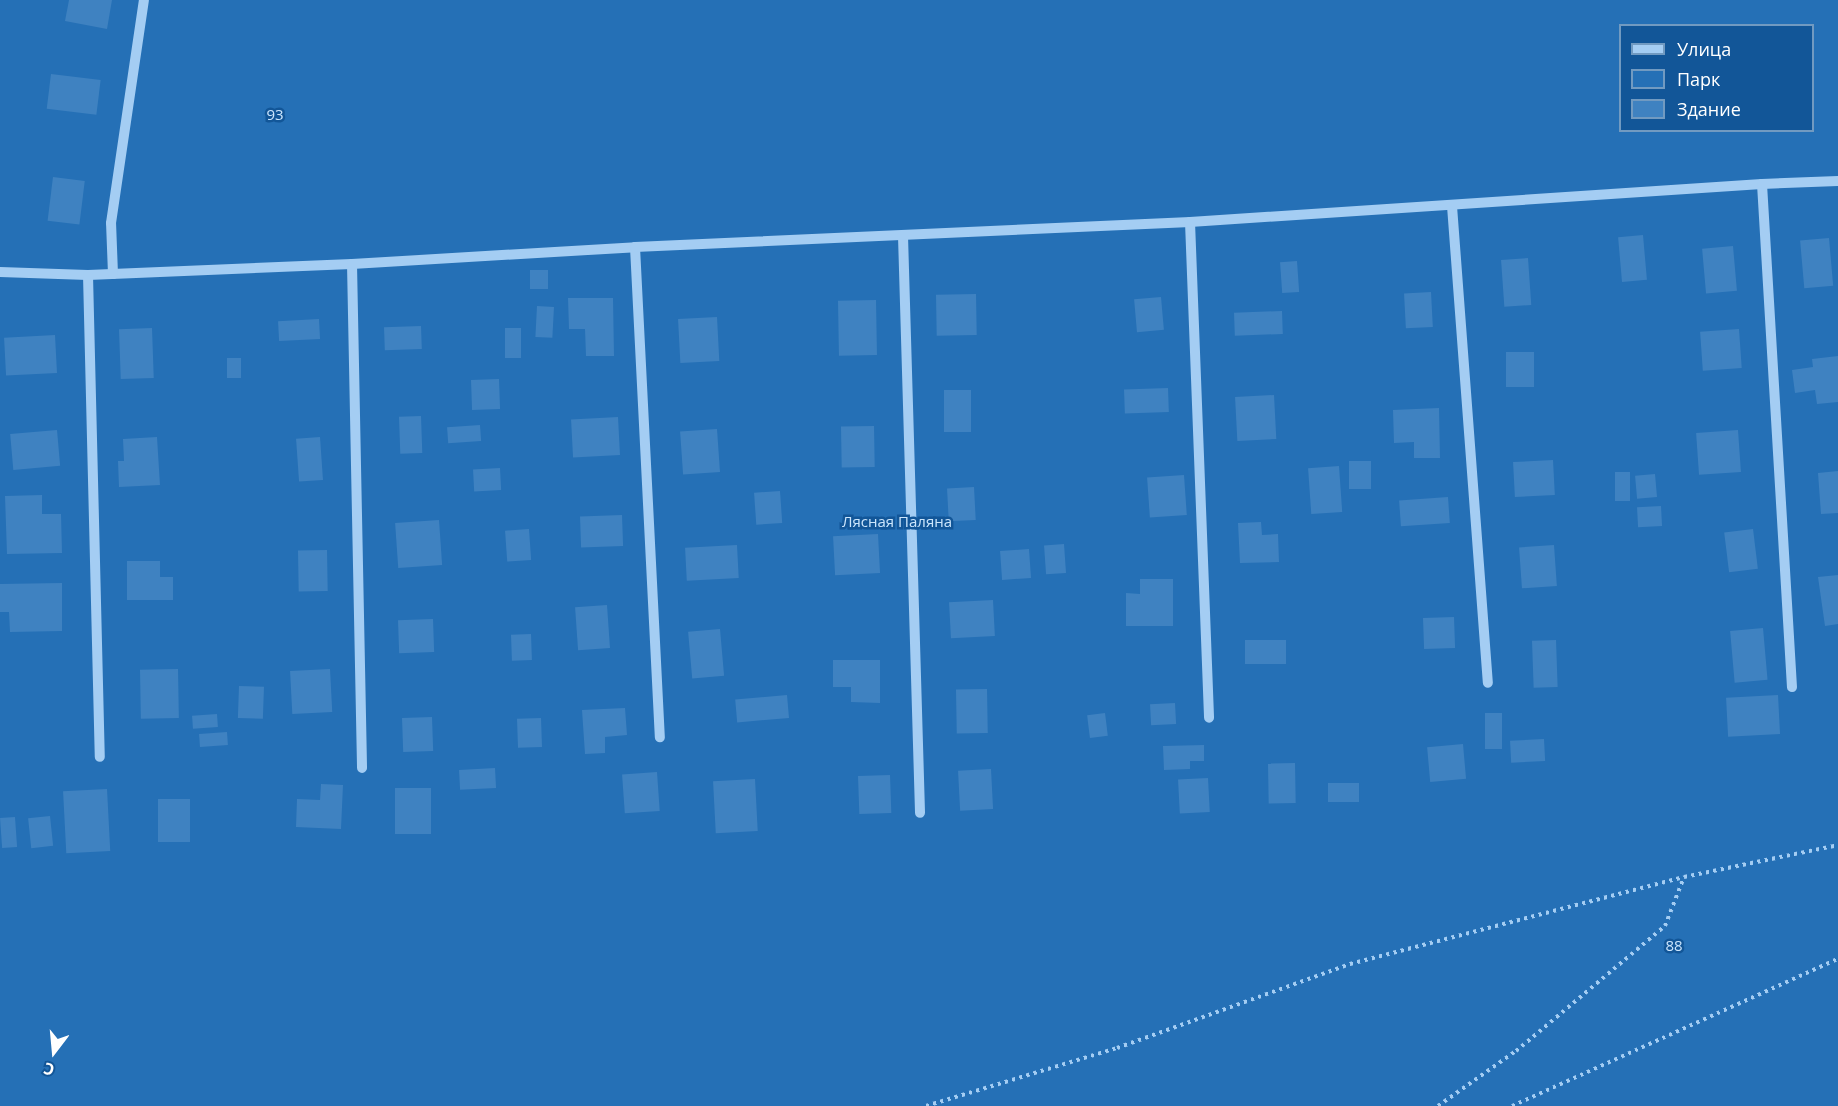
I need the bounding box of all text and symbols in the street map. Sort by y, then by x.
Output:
legend [1619,24,1814,132]
text: Улица [1677,37,1731,61]
text: Парк [1677,67,1720,91]
text: Здание [1677,97,1741,121]
park label: 93 [266,106,284,124]
park label: Лясная Паляна [842,513,952,531]
park label: 88 [1665,937,1683,955]
north arrow [24,1022,84,1082]
text: С [41,1057,57,1081]

